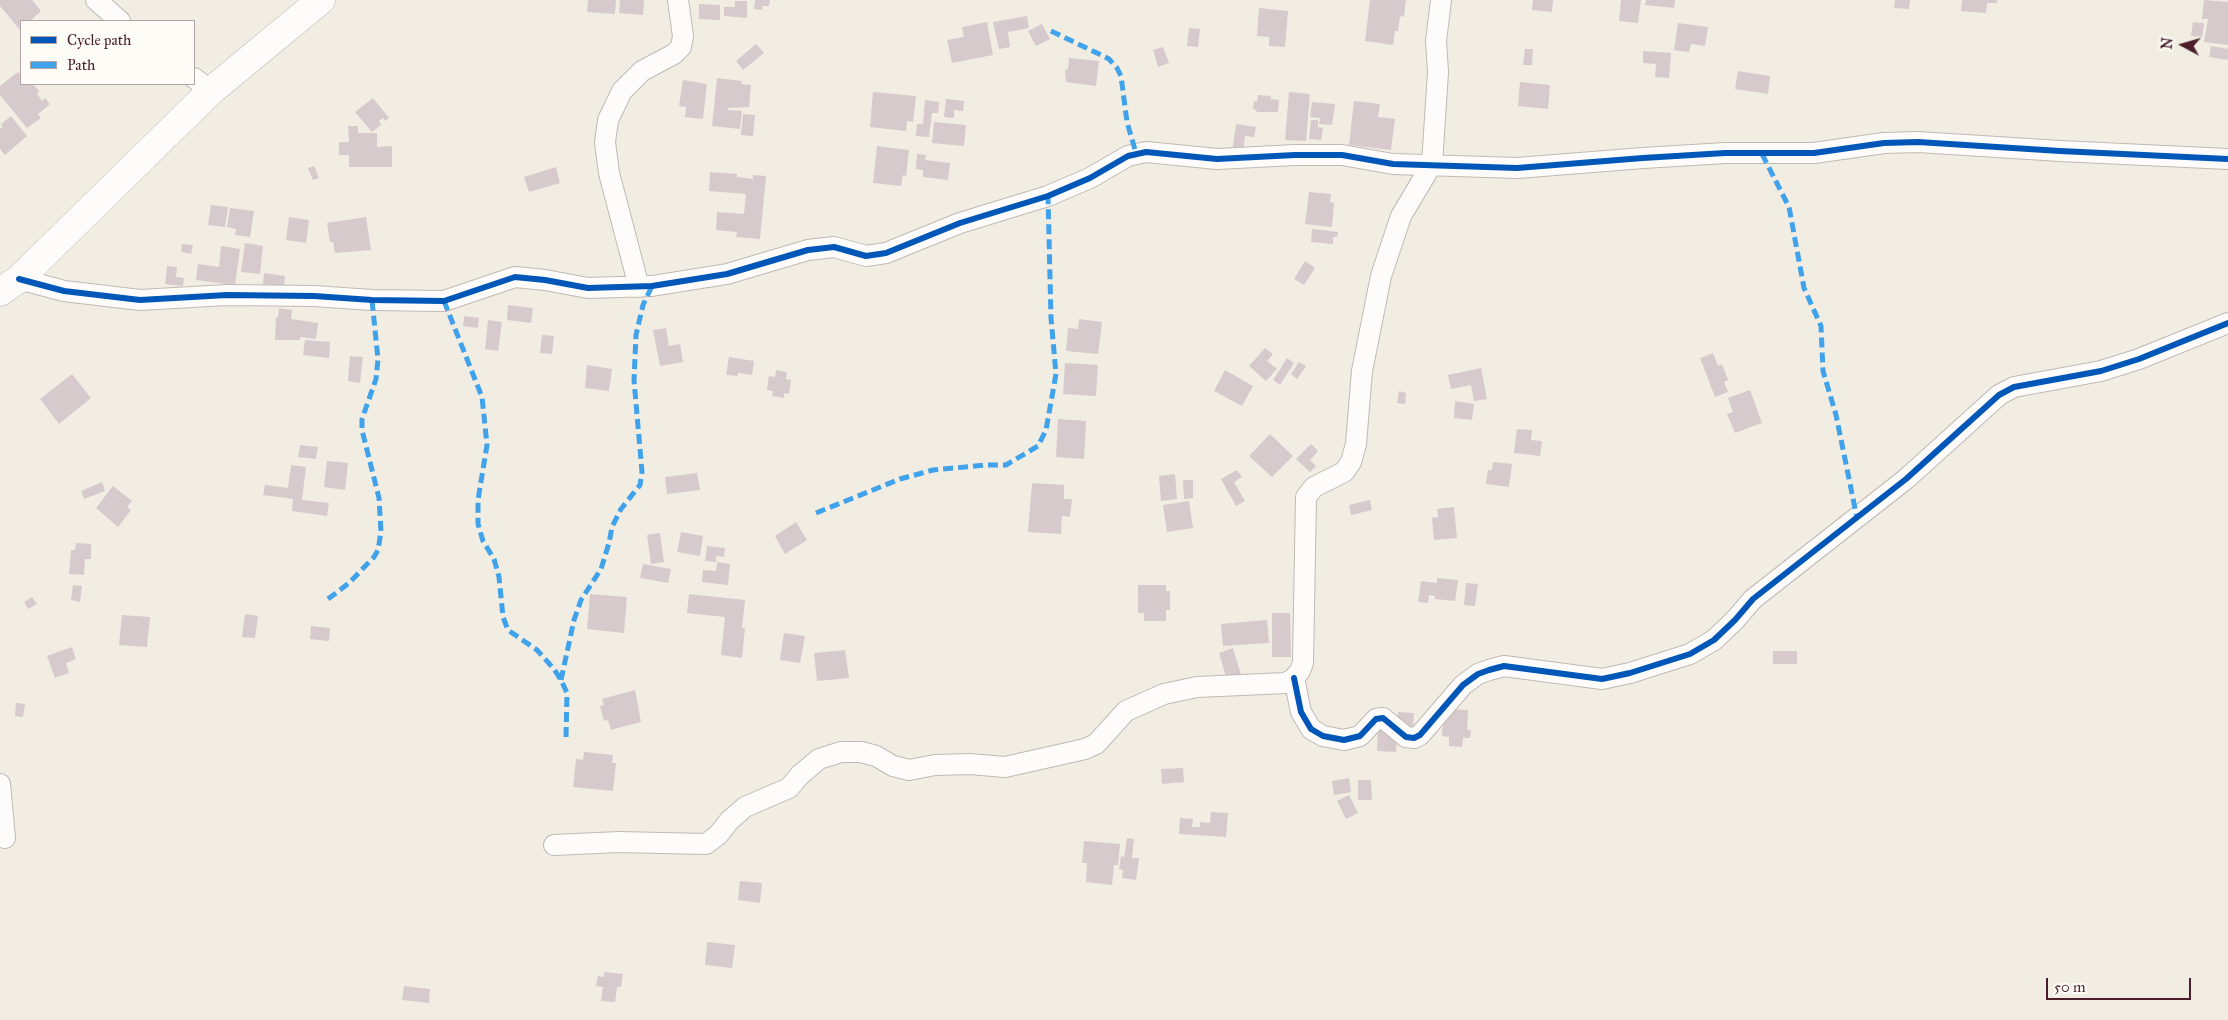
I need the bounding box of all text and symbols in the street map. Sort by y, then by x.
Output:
legend [20,20,195,85]
north arrow [2158,20,2208,70]
text: Cycle path [67,31,131,49]
text: N [2159,37,2177,50]
text: Path [67,56,95,74]
scale bar [2048,968,2193,1000]
text: 50 m [2054,978,2086,996]

